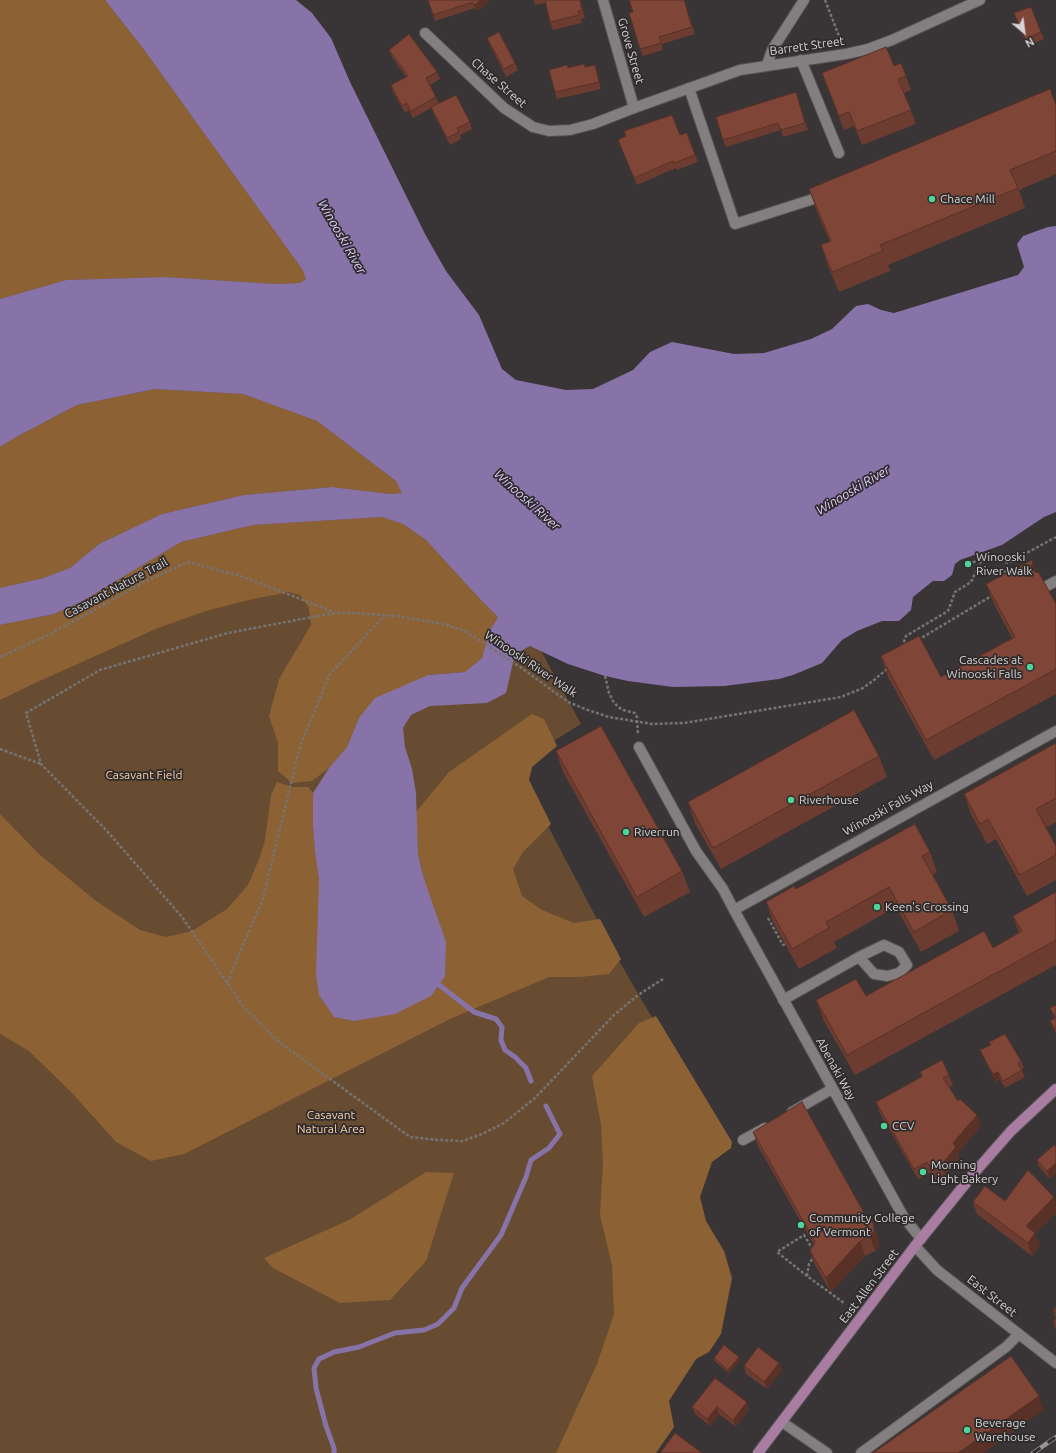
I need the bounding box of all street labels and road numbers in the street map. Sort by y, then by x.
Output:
street label: Grove Street [615,16,647,86]
street label: Barrett Street [769,34,845,58]
street label: Chase Street [468,55,530,111]
street label: Casavant Nature Trail [62,555,170,621]
street label: Winooski River Walk [482,628,580,700]
street label: Winooski Falls Way [840,777,936,839]
street label: Abenaki Way [813,1035,859,1103]
street label: East Allen Street [836,1246,902,1326]
street label: East Street [964,1272,1020,1320]

